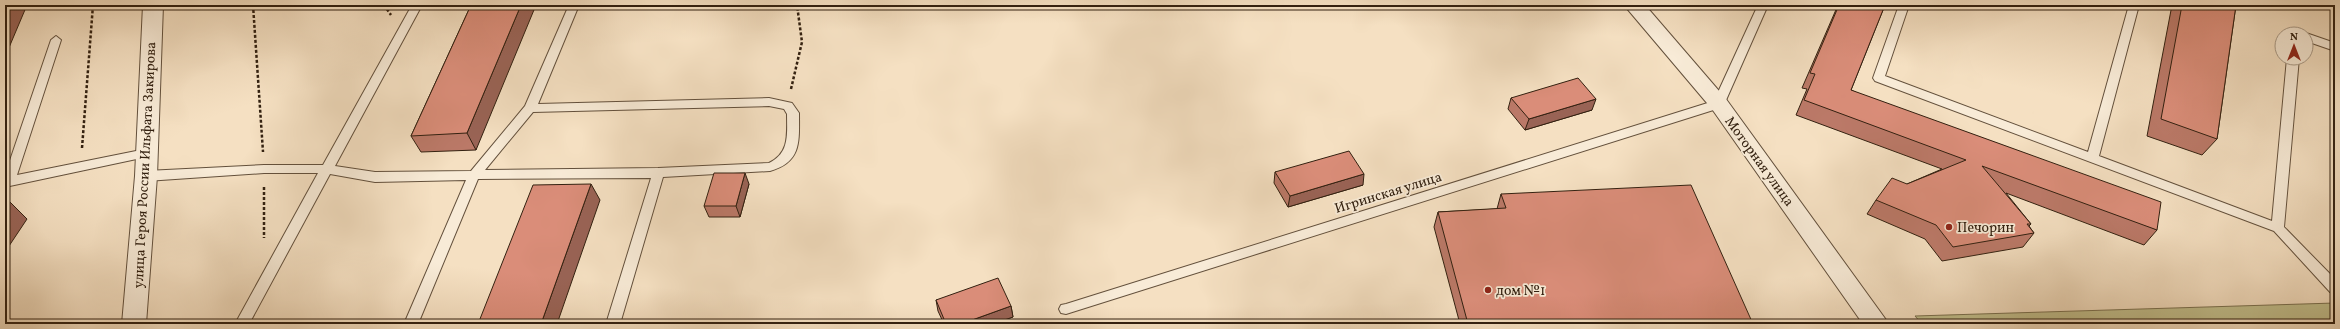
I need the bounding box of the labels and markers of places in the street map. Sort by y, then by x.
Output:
place label: Печорин [1957,219,2015,238]
marker: Печорин [1944,222,1954,232]
place label: дом №1 [1496,282,1545,301]
marker: дом №1 [1483,285,1493,295]

